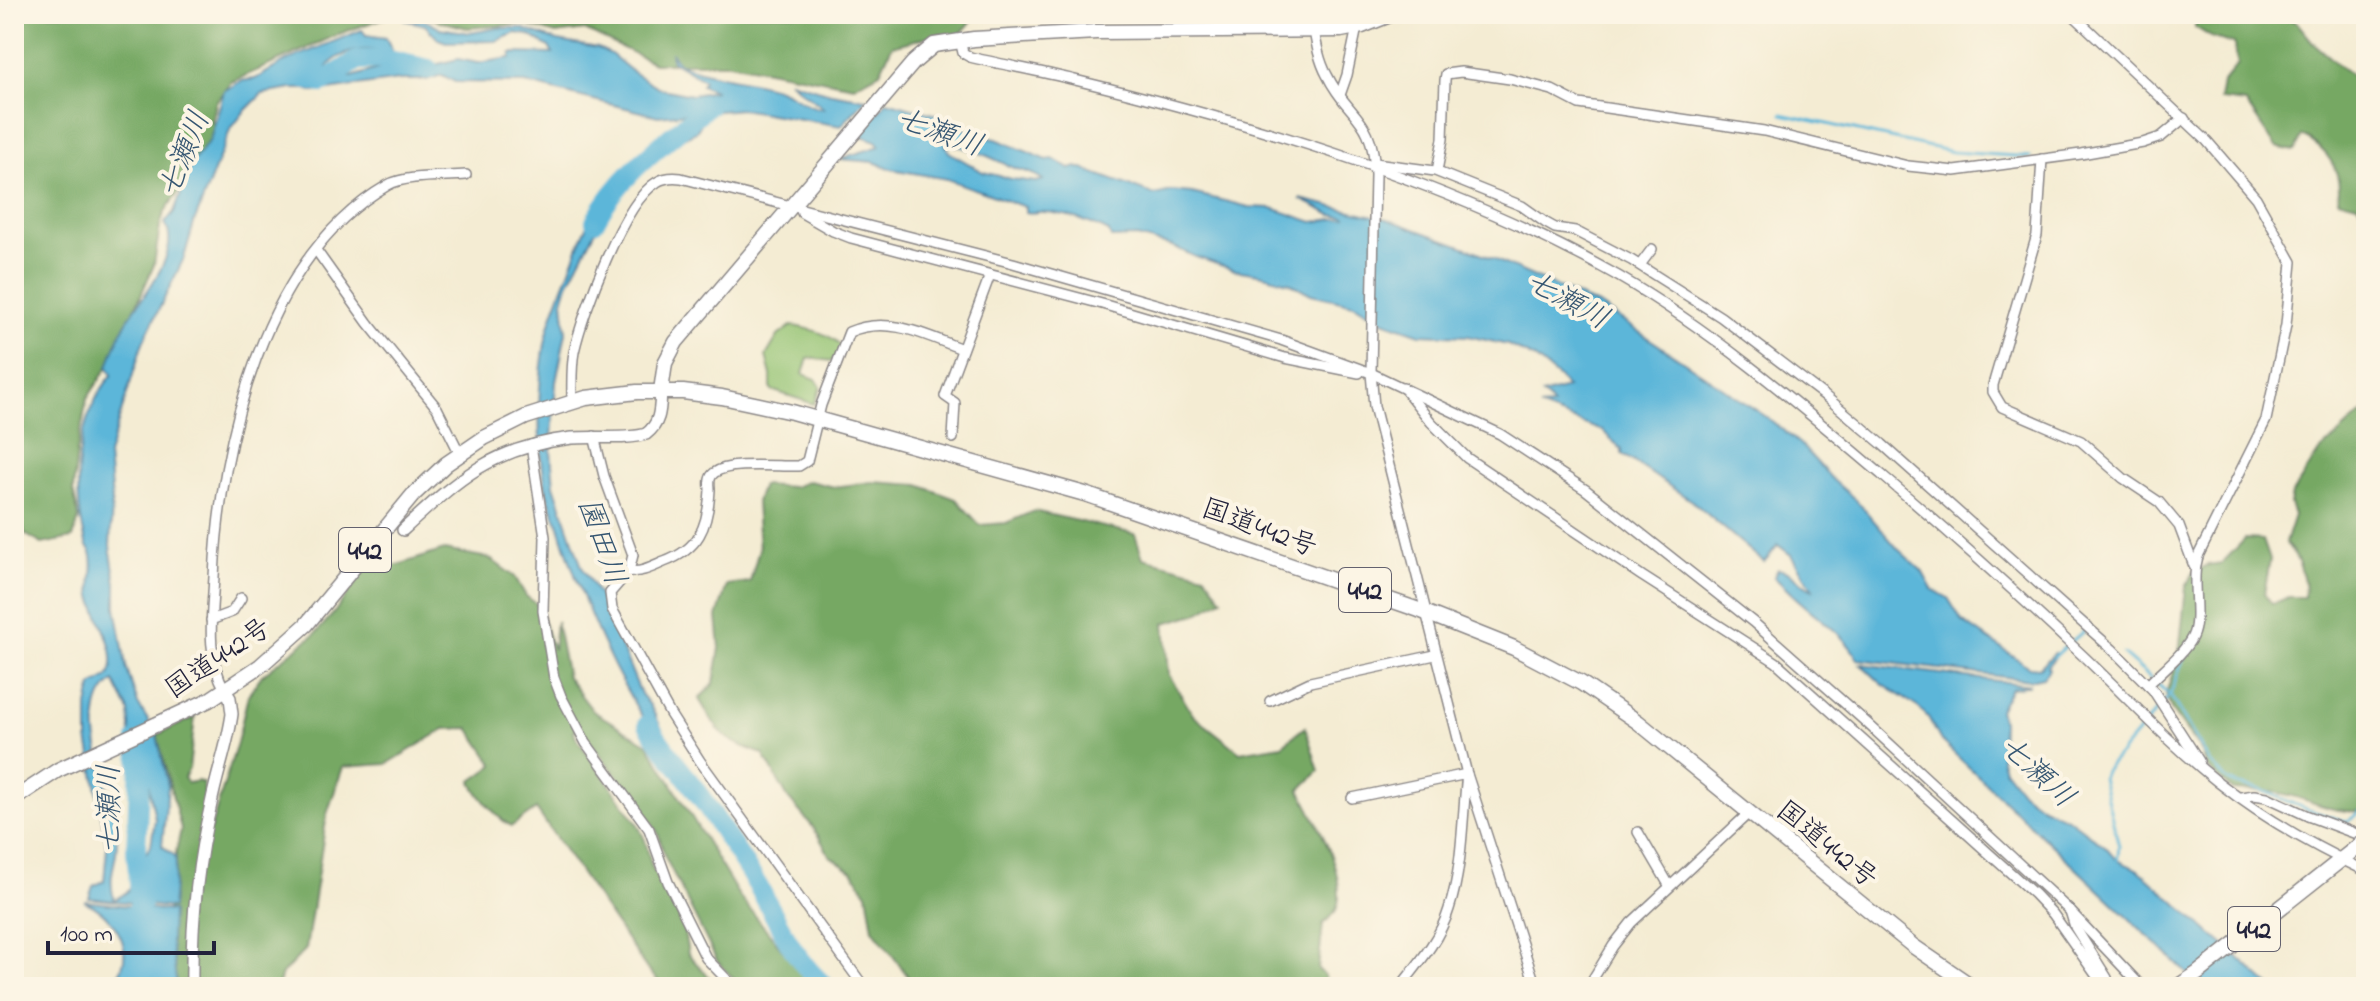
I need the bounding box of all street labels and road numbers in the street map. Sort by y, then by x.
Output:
street label: 国道442号 [1195,489,1323,569]
road number: 442 [339,528,391,572]
road number: 442 [1339,568,1391,612]
street label: 国道442号 [157,609,281,711]
street label: 国道442号 [1766,792,1886,900]
road number: 442 [2228,907,2280,951]

